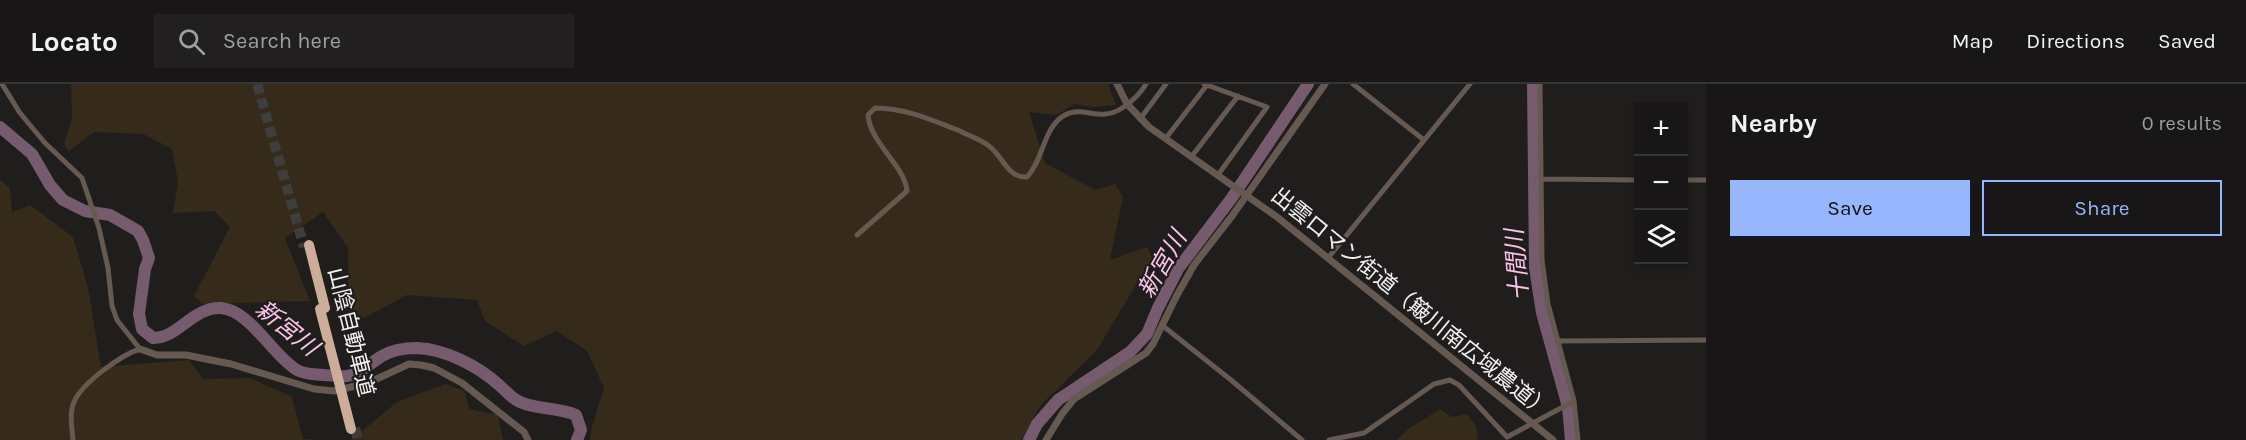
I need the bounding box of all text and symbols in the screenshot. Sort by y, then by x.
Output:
search box [154,14,574,68]
text: Locato [30,25,118,58]
icon: search [175,25,208,58]
text: Search here [223,28,341,54]
text: Map [1952,29,1993,53]
text: Directions [2026,29,2125,53]
text: Saved [2158,29,2216,53]
map controls [1634,102,1688,264]
button: + [1634,102,1688,156]
text: Nearby [1730,108,1817,139]
text: 0 results [2142,112,2222,135]
button: − [1634,156,1688,210]
button: Save [1730,180,1970,236]
button: Share [1982,180,2222,236]
street label: 出雲ロマン街道（簸川南広域農道） [1266,182,1556,424]
button: layers [1634,210,1688,264]
water label: 新宮川 [1132,223,1194,302]
water label: 十間川 [1500,225,1534,302]
street label: 山陰自動車道 [322,265,380,399]
water label: 新宮川 [250,294,326,363]

